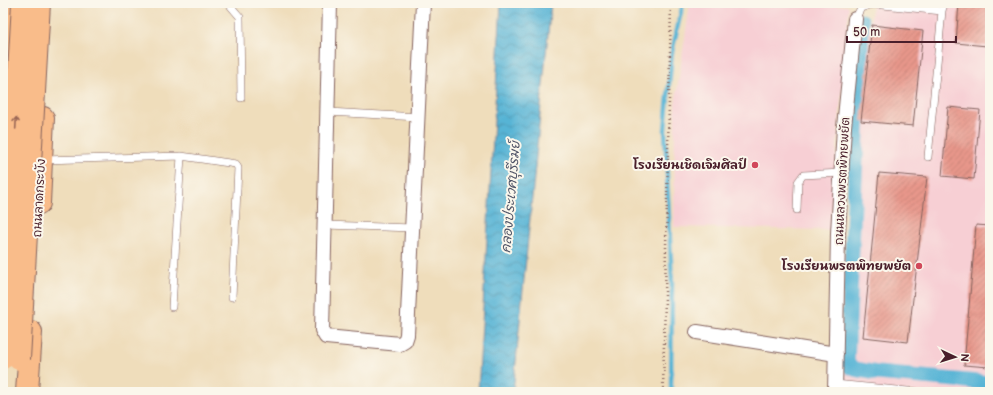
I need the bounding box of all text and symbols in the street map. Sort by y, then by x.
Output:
scale bar [847,18,956,44]
text: 50 m [853,25,880,40]
one-way arrow [12,117,20,130]
street label: ถนนหลวงพรตพิทยพยัต [832,117,853,245]
water label: คลองประเวศบุรีรมย์ [497,138,526,254]
place label: โรงเรียนเชิดเจิมศิลป์ [632,157,747,173]
street label: ถนนลาดกระบัง [30,158,49,238]
marker: โรงเรียนเชิดเจิมศิลป์ [750,160,760,170]
place label: โรงเรียนพรตพิทยพยัต [781,258,911,274]
marker: โรงเรียนพรตพิทยพยัต [914,261,924,271]
north arrow [935,337,975,377]
text: N [958,353,971,362]

